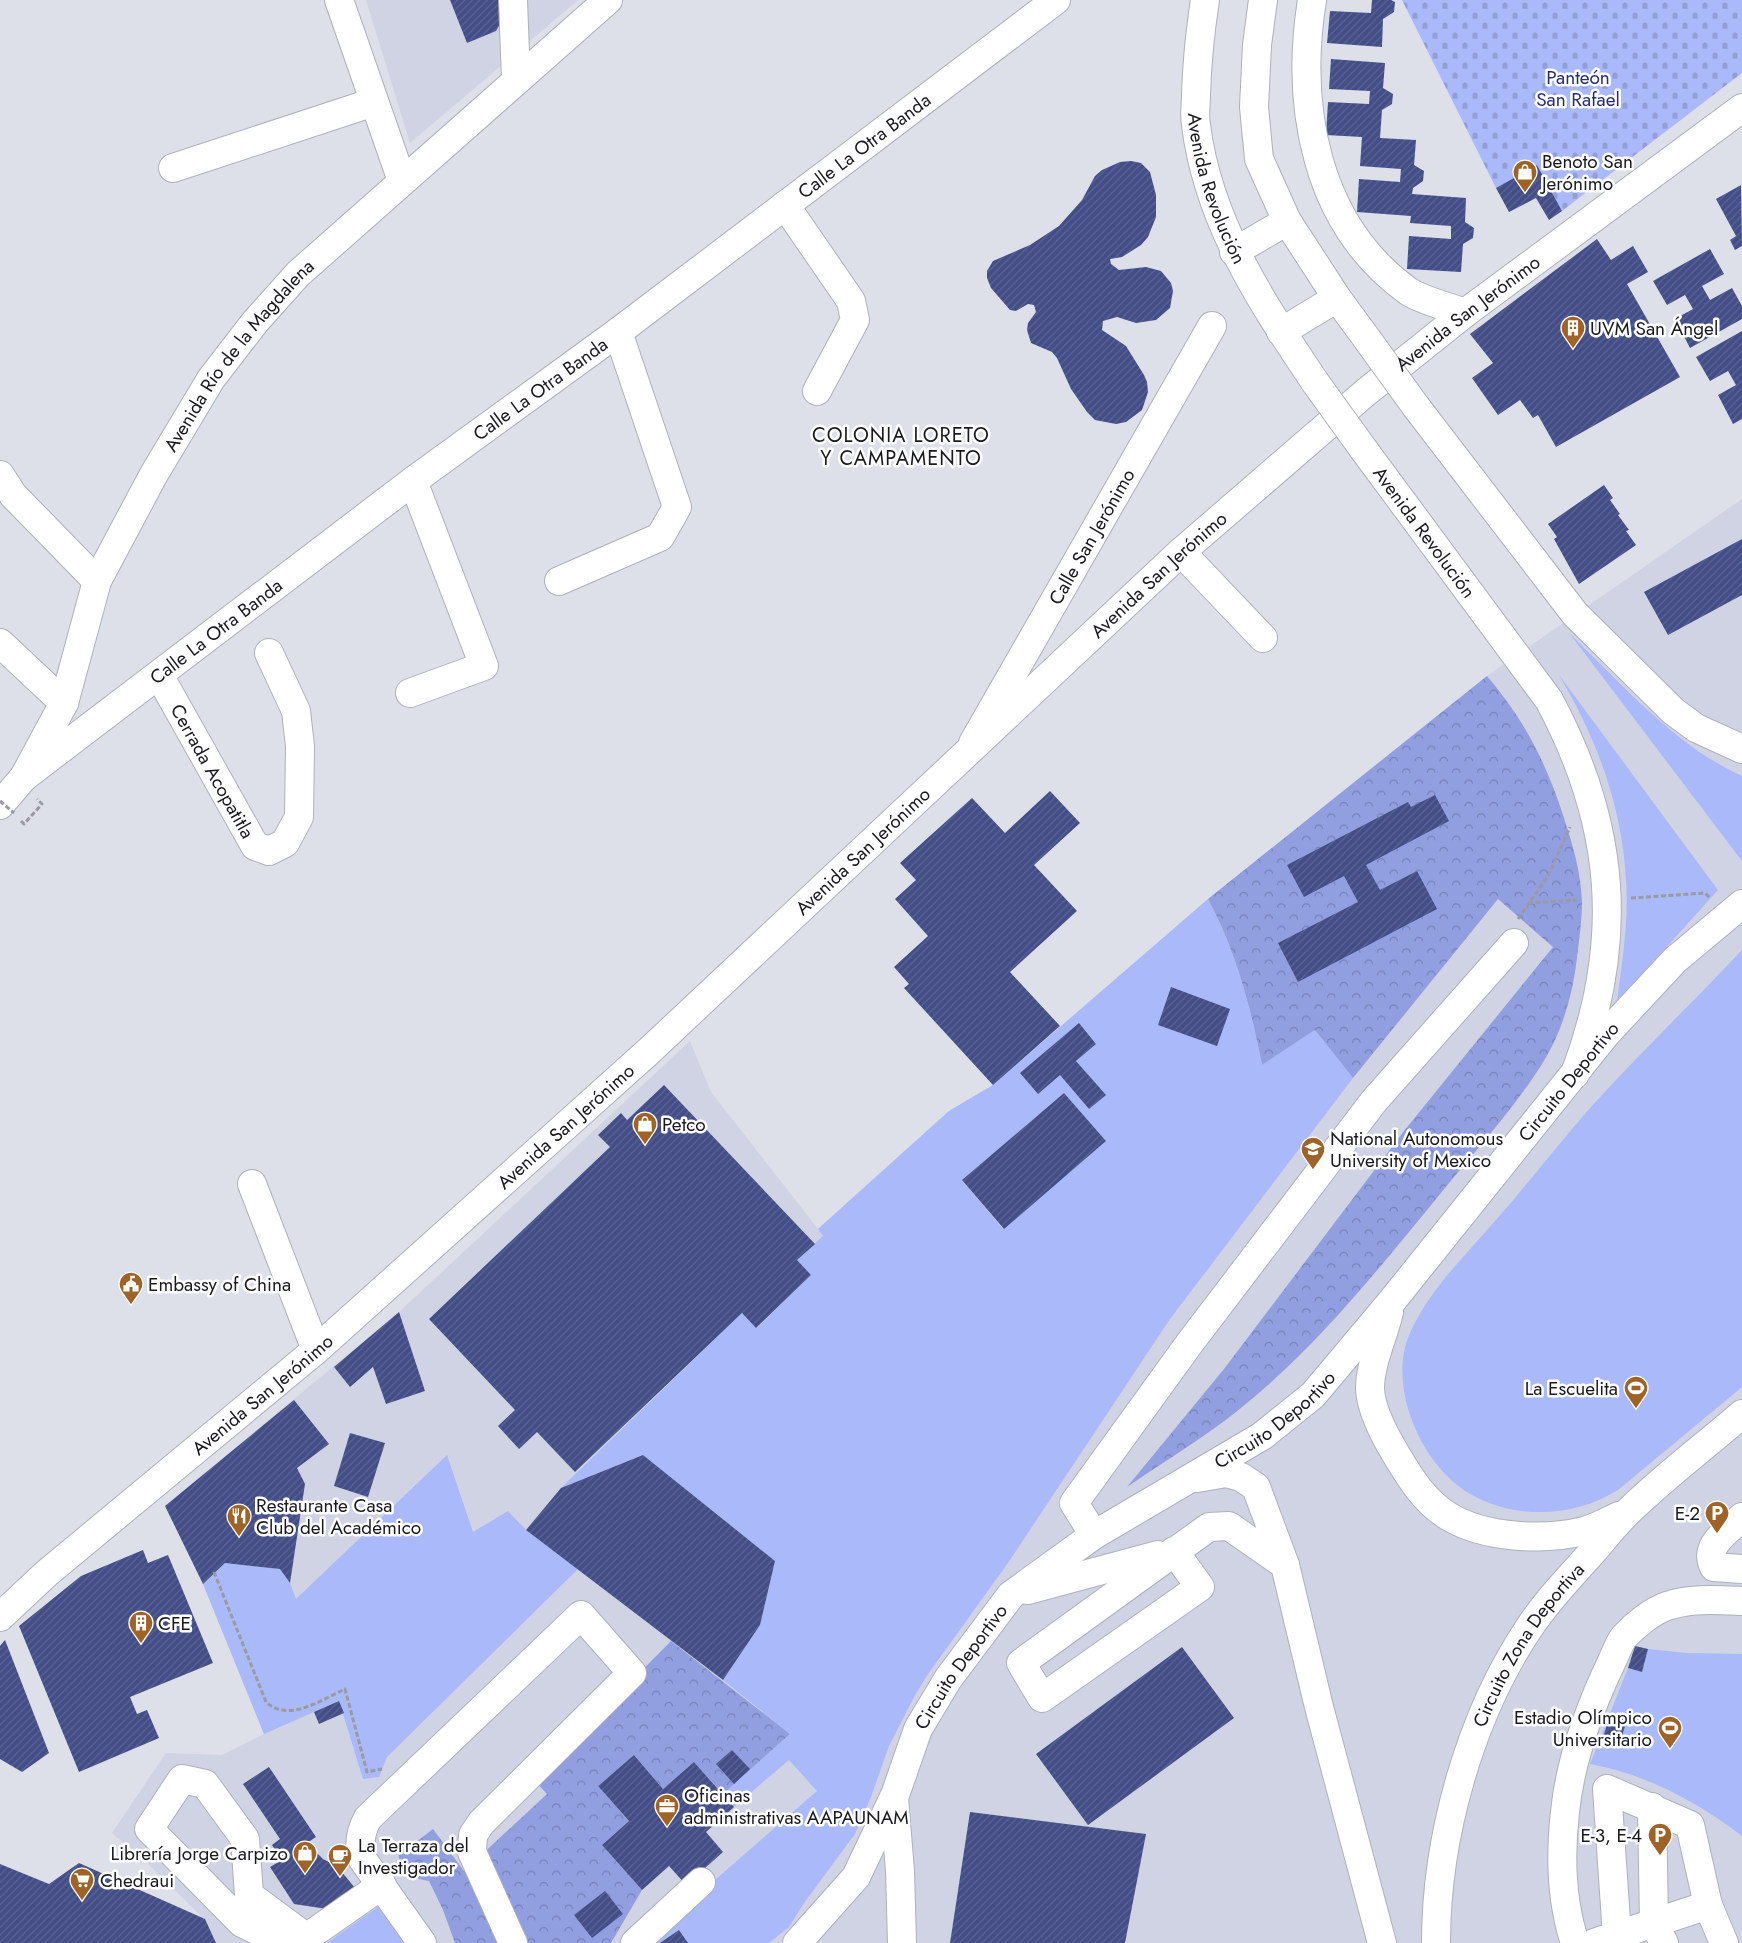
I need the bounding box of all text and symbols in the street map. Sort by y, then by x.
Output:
park label: Panteón San Rafael [1536,64,1620,113]
street label: Calle La Otra Banda [792,86,936,205]
street label: Avenida Revolución [1181,112,1253,268]
place label: Benoto San Jerónimo [1539,148,1633,197]
shop icon: Benoto San Jerónimo [1512,159,1538,193]
street label: Avenida San Jerónimo [1389,248,1546,377]
street label: Avenida Río de la Magdalena [157,253,320,457]
building icon: UVM San Ángel [1560,315,1586,349]
place label: UVM San Ángel [1590,315,1718,342]
street label: Calle La Otra Banda [467,330,613,447]
district label: COLONIA LORETO Y CAMPAMENTO [812,421,990,473]
street label: Avenida Revolución [1367,461,1482,603]
street label: Calle San Jerónimo [1042,464,1141,609]
street label: Avenida San Jerónimo [1084,505,1233,644]
street label: Calle La Otra Banda [144,572,288,690]
street label: Cerrada Acopatitla [164,699,261,843]
street label: Avenida San Jerónimo [789,781,936,921]
street label: Circuito Deportivo [1512,1015,1625,1147]
street label: Avenida San Jerónimo [491,1057,640,1195]
shop icon: Petco [632,1111,658,1145]
place label: Petco [662,1111,706,1138]
place label: National Autonomous University of Mexico [1330,1125,1504,1174]
school or university icon: National Autonomous University of Mexico [1300,1136,1326,1170]
public building icon: Embassy of China [118,1271,144,1305]
place label: Embassy of China [148,1271,291,1298]
street label: Avenida San Jerónimo [186,1328,339,1461]
street label: Circuito Deportivo [1209,1365,1341,1475]
place label: La Escuelita [1525,1375,1618,1402]
sports icon: La Escuelita [1623,1375,1649,1409]
place label: Restaurante Casa Club del Académico [256,1492,421,1541]
place label: E-2 [1675,1500,1700,1527]
parking icon: E-2 [1704,1500,1730,1534]
restaurant icon: Restaurante Casa Club del Académico [226,1503,252,1537]
street label: Circuito Zona Deportiva [1466,1556,1590,1731]
street label: Circuito Deportivo [907,1598,1013,1734]
building icon: CFE [128,1610,154,1644]
place label: CFE [158,1610,191,1637]
place label: Estadio Olímpico Universitario [1514,1704,1652,1753]
sports icon: Estadio Olímpico Universitario [1657,1715,1683,1749]
place label: Oficinas administrativas AAPAUNAM [684,1782,909,1831]
office icon: Oficinas administrativas AAPAUNAM [654,1793,680,1827]
place label: E-3, E-4 [1580,1822,1642,1849]
parking icon: E-3, E-4 [1647,1822,1673,1856]
place label: La Terraza del Investigador [358,1832,469,1881]
place label: Librería Jorge Carpizo [111,1840,288,1867]
shop icon: Librería Jorge Carpizo [292,1840,318,1874]
cafe icon: La Terraza del Investigador [327,1843,353,1877]
supermarket icon: Chedraui [69,1867,95,1901]
place label: Chedraui [100,1867,174,1894]

